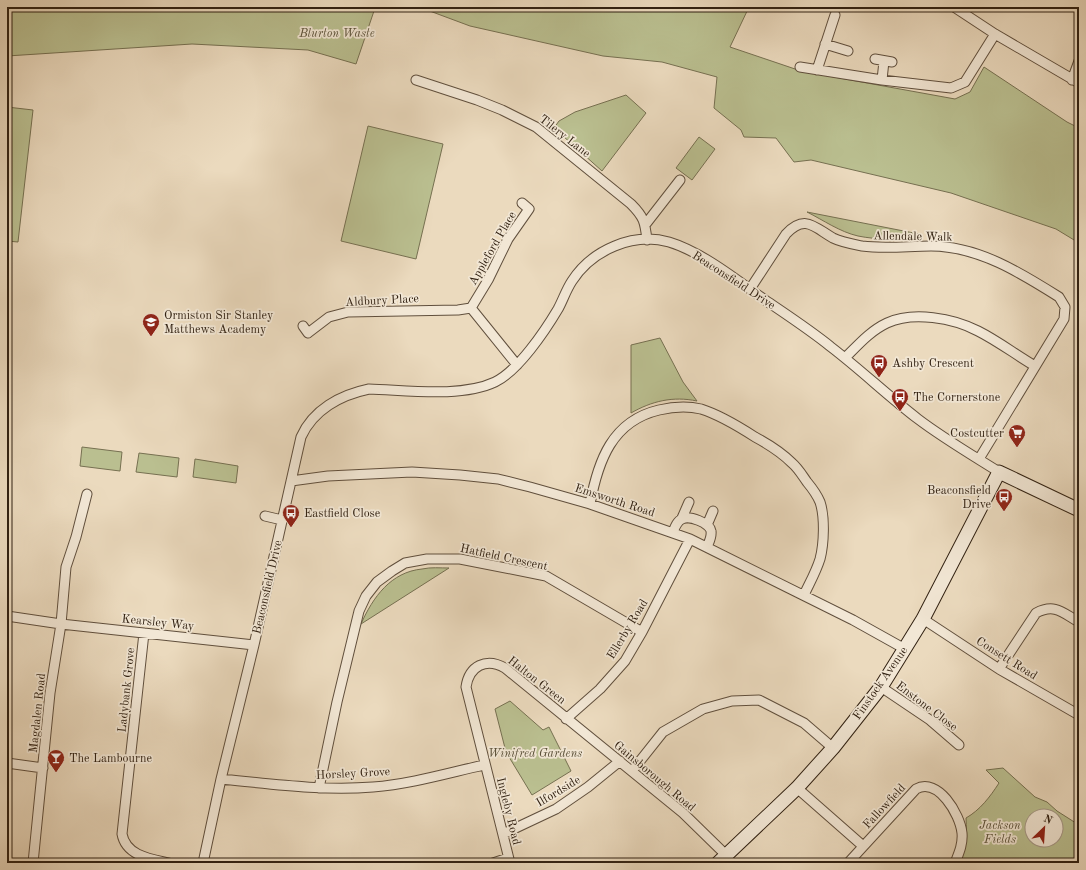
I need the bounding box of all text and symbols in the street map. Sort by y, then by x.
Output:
park label: Blurton Waste [298,28,375,40]
street label: Tilery Lane [537,113,593,161]
street label: Appleford Place [467,209,519,287]
street label: Allendale Walk [873,230,953,244]
street label: Beaconsfield Drive [690,250,777,312]
street label: Aldbury Place [345,293,420,309]
place label: Ormiston Sir Stanley Matthews Academy [164,310,274,336]
school or university icon: Ormiston Sir Stanley Matthews Academy [141,312,161,337]
bus stop icon: Ashby Crescent [869,353,889,378]
place label: Ashby Crescent [892,358,974,370]
bus stop icon: The Cornerstone [890,387,910,412]
place label: The Cornerstone [913,392,1001,404]
supermarket icon: Costcutter [1007,423,1027,448]
place label: Costcutter [950,428,1004,440]
street label: Emsworth Road [573,482,656,520]
place label: Beaconsfield Drive [927,485,991,511]
bus stop icon: Beaconsfield Drive [994,487,1014,512]
bus stop icon: Eastfield Close [281,503,301,528]
place label: Eastfield Close [304,508,381,520]
street label: Beaconsfield Drive [251,539,285,635]
street label: Hatfield Crescent [459,543,549,573]
street label: Ellerby Road [605,597,650,662]
street label: Kearsley Way [121,613,195,633]
street label: Consett Road [974,635,1039,682]
street label: Finstock Avenue [851,644,911,722]
street label: Ladybank Grove [117,647,137,733]
street label: Halton Green [505,655,568,707]
street label: Magdalen Road [28,673,48,754]
street label: Enstone Close [893,680,960,734]
street label: Gainsborough Road [611,739,697,814]
bar icon: The Lambourne [46,748,66,773]
park label: Winifred Gardens [488,748,582,760]
place label: The Lambourne [69,753,152,765]
street label: Horsley Grove [316,766,391,782]
street label: Ilfordside [534,774,583,810]
street label: Ingleby Road [494,776,522,846]
street label: Fallowfield [861,782,908,831]
north arrow [1024,808,1064,848]
text: N [1041,814,1054,827]
park label: Jackson Fields [979,820,1021,846]

